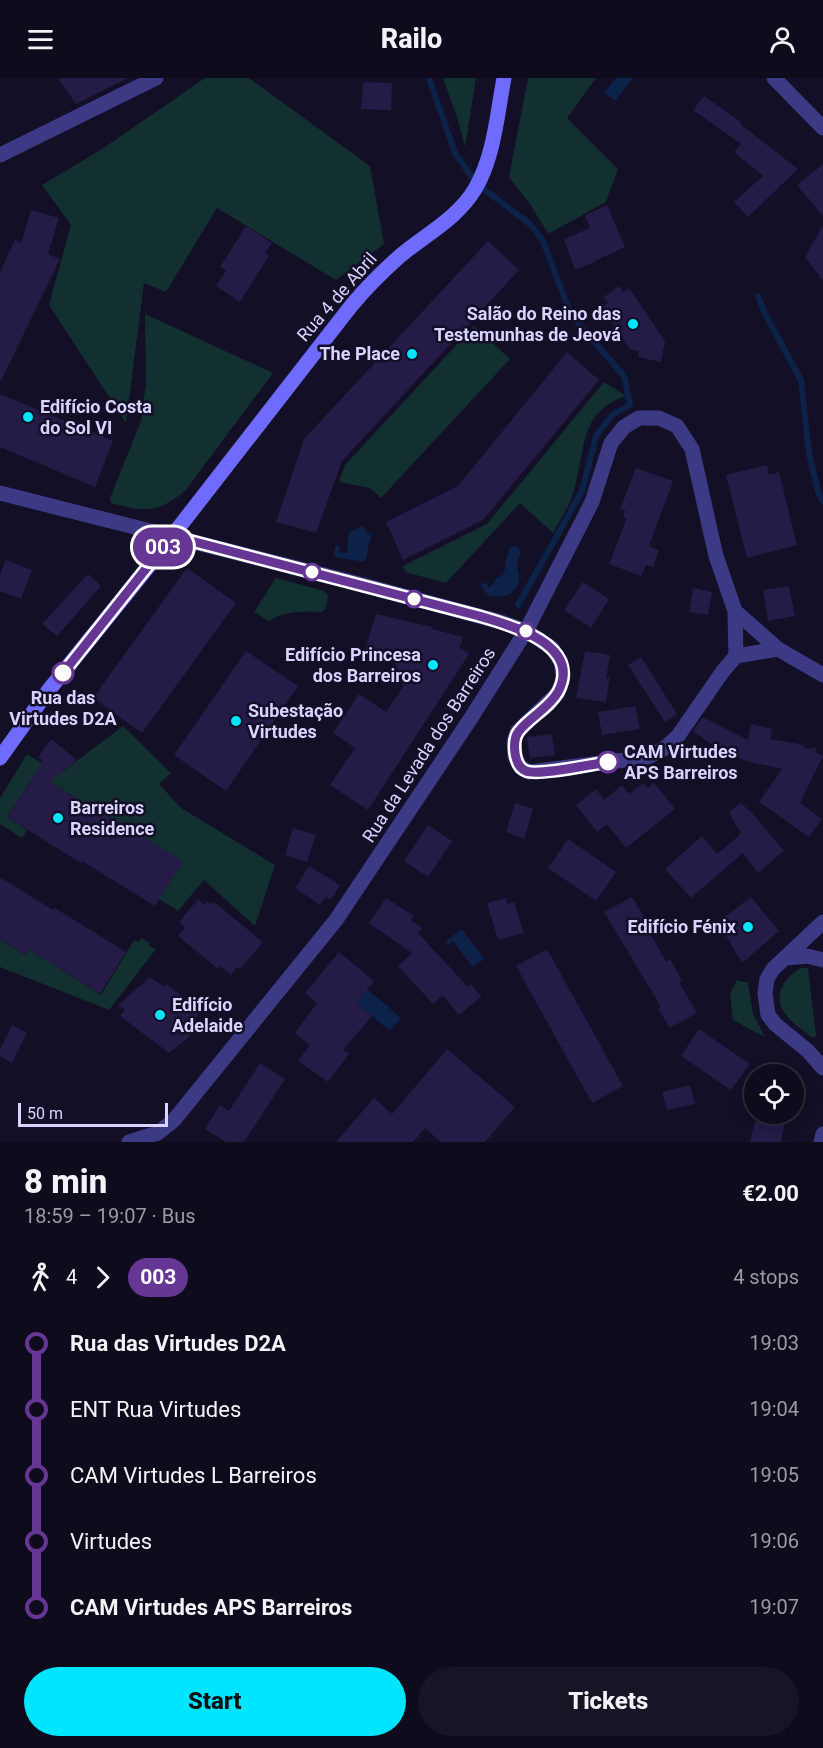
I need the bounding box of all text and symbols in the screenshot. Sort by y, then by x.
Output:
icon: menu [24,23,57,56]
text: Railo [381,23,442,55]
icon: person [766,23,799,56]
street label: Rua 4 de Abril [292,248,381,345]
place label: Salão do Reino das Testemunhas de Jeová [434,303,621,345]
marker: Salão do Reino das Testemunhas de Jeová [626,317,640,331]
place label: The Place [319,343,400,364]
marker: The Place [405,347,419,361]
place label: Edifício Costa do Sol VI [40,396,152,438]
marker: Edifício Costa do Sol VI [21,410,35,424]
line badge: 003 [128,528,198,566]
text: 003 [145,535,181,559]
unlabelled marker [303,563,321,581]
unlabelled marker [405,590,423,608]
unlabelled marker [517,622,535,640]
street label: Rua da Levada dos Barreiros [358,643,500,846]
place label: Edifício Princesa dos Barreiros [285,644,421,686]
marker: Edifício Princesa dos Barreiros [426,658,440,672]
marker: Rua das Virtudes D2A [52,662,74,684]
place label: Rua das Virtudes D2A [9,687,118,729]
place label: Subestação Virtudes [248,700,343,742]
marker: Subestação Virtudes [229,714,243,728]
place label: CAM Virtudes APS Barreiros [624,741,738,783]
marker: CAM Virtudes APS Barreiros [597,751,619,773]
place label: Barreiros Residence [70,797,155,839]
marker: Barreiros Residence [51,811,65,825]
place label: Edifício Fénix [628,916,737,937]
marker: Edifício Fénix [741,920,755,934]
place label: Edifício Adelaide [172,994,243,1036]
marker: Edifício Adelaide [153,1008,167,1022]
map controls [744,1064,804,1124]
button: locate [744,1064,804,1124]
scale bar [18,1100,168,1128]
text: 50 m [27,1104,63,1123]
text: 8 min [24,1162,107,1201]
text: €2.00 [742,1181,799,1206]
text: 18:59 – 19:07 · Bus [24,1204,196,1228]
icon: walk [24,1261,57,1294]
icon: forward [86,1261,119,1294]
text: 4 [66,1265,77,1289]
text: 003 [140,1265,176,1289]
text: 4 stops [733,1265,799,1289]
text: Rua das Virtudes D2A [70,1331,286,1356]
text: 19:03 [749,1331,799,1355]
text: ENT Rua Virtudes [70,1397,241,1422]
text: 19:04 [749,1397,799,1421]
text: CAM Virtudes L Barreiros [70,1463,317,1488]
text: 19:05 [749,1463,799,1487]
text: Virtudes [70,1529,152,1554]
text: 19:06 [749,1529,799,1553]
text: CAM Virtudes APS Barreiros [70,1595,352,1620]
text: 19:07 [749,1595,799,1619]
button: Start [24,1667,406,1736]
button: Tickets [418,1667,799,1736]

